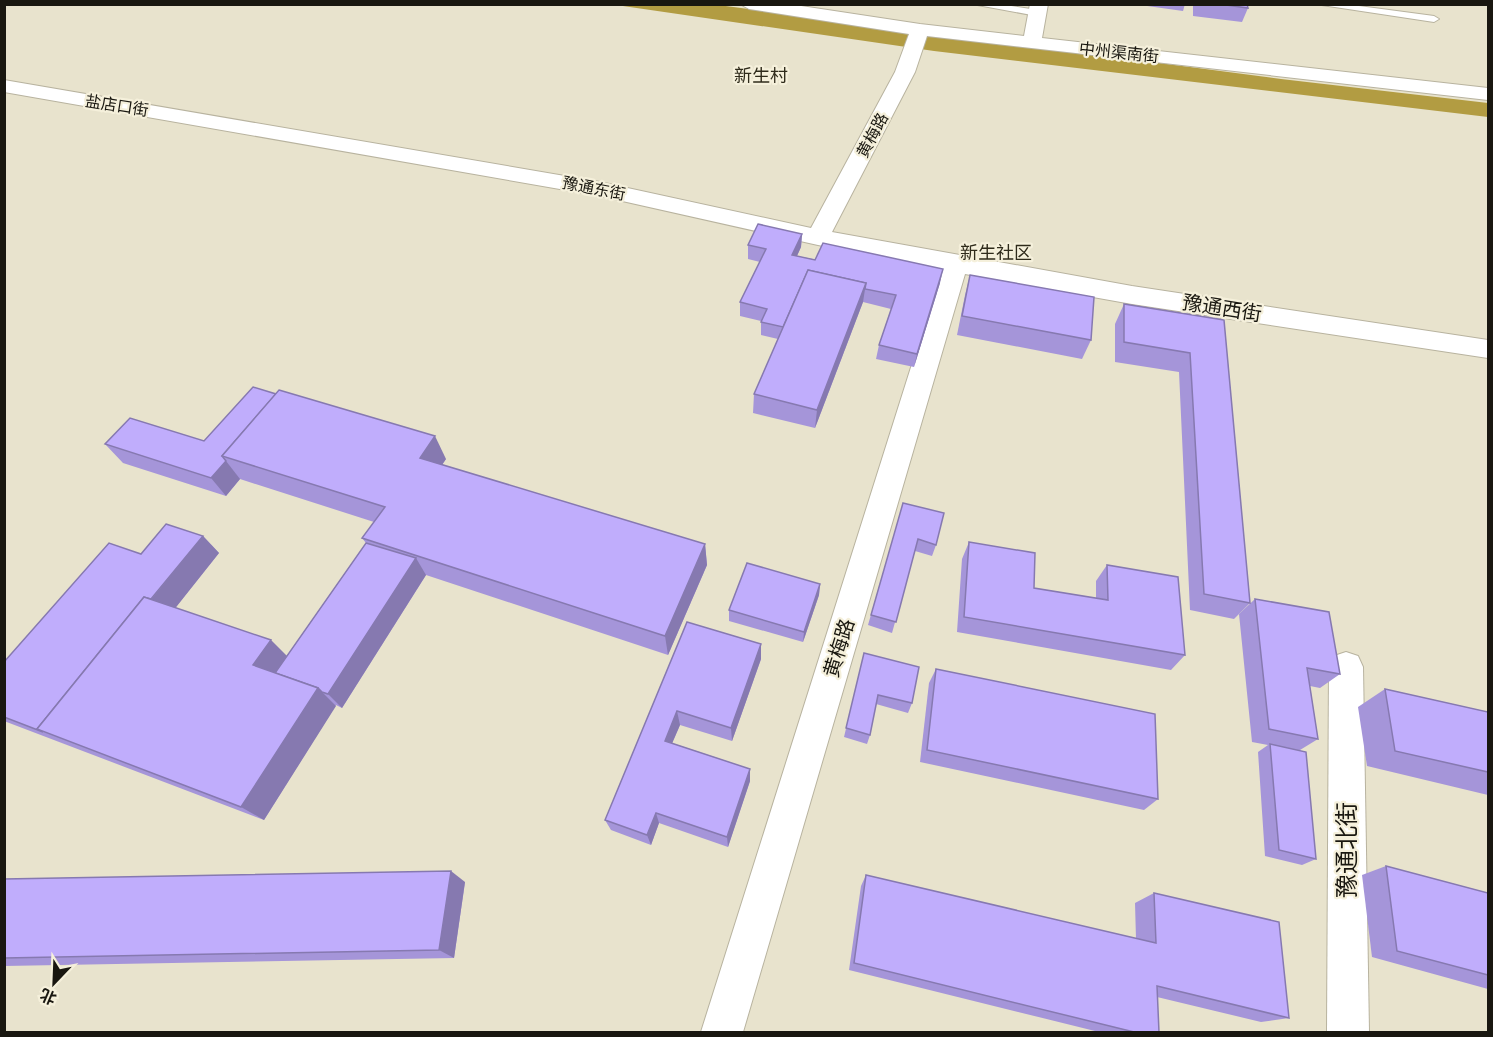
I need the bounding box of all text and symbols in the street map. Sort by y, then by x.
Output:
street label: 中州渠南街 [1078,39,1160,67]
district label: 新生村 [734,65,788,87]
street label: 盐店口街 [84,91,150,121]
street label: 黄梅路 [853,110,893,161]
street label: 豫通东街 [560,173,627,205]
district label: 新生社区 [960,242,1032,264]
street label: 豫通西街 [1180,291,1263,327]
street label: 黄梅路 [820,616,860,680]
street label: 豫通北街 [1333,802,1362,898]
north arrow [24,953,84,1013]
text: 北 [37,984,60,1008]

